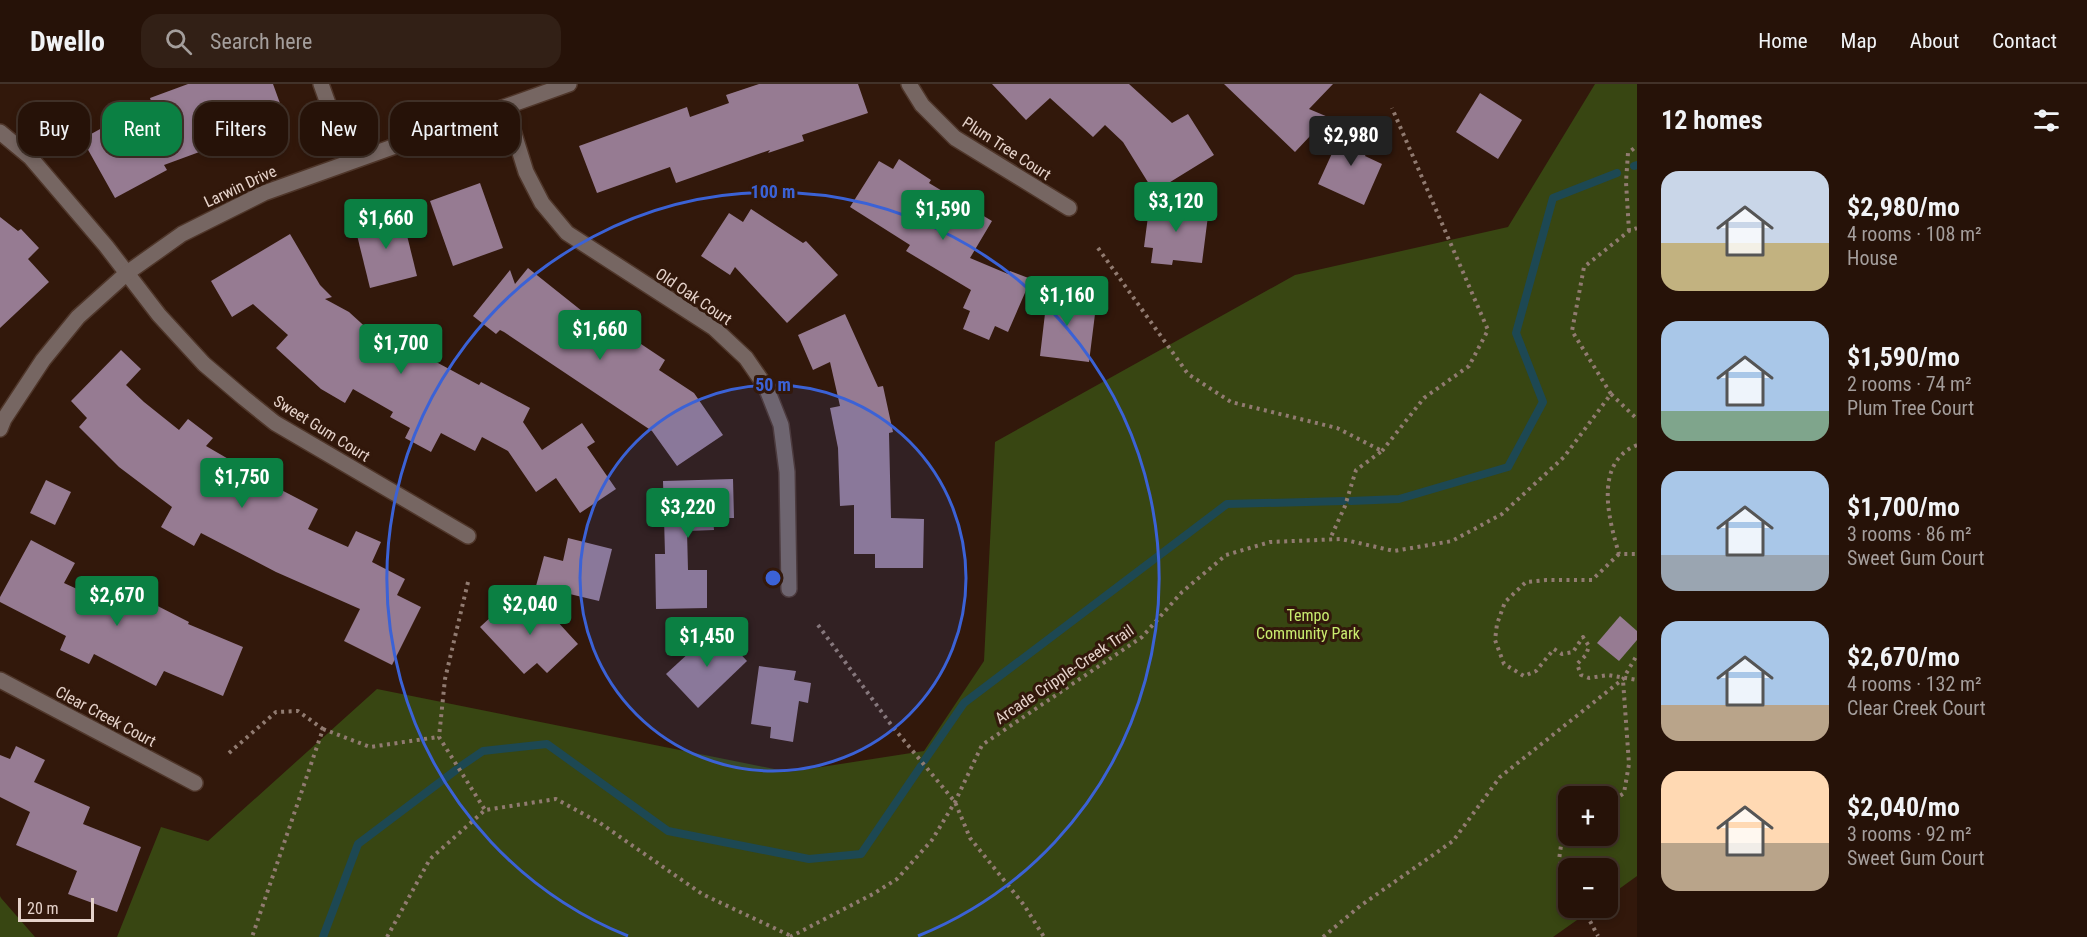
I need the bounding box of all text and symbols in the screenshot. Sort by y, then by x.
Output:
search box [141,14,561,68]
text: Dwello [30,25,105,58]
icon: search [162,25,195,58]
text: Search here [210,29,312,54]
text: Home [1758,29,1808,53]
text: Map [1841,29,1877,53]
text: About [1910,29,1959,53]
text: Contact [1992,29,2057,53]
chip: Buy [18,102,90,156]
chip: Rent [102,102,182,156]
chip: Filters [194,102,288,156]
chip: New [300,102,378,156]
chip: Apartment [390,102,520,156]
icon: filters [2030,104,2063,137]
text: 12 homes [1661,105,1763,135]
street label: Plum Tree Court [959,113,1055,184]
pin: $2,980 [1302,116,1400,167]
text: $2,980 [1323,123,1379,147]
street label: Larwin Drive [201,161,279,211]
text: 100 m [751,181,795,202]
pin: $3,120 [1127,182,1225,233]
text: $3,120 [1148,189,1204,213]
pin: $1,590 [894,190,992,241]
text: $2,980/mo [1847,192,1960,222]
icon: home [1709,195,1781,267]
text: $1,590 [915,197,971,221]
pin: $1,660 [337,199,435,250]
text: $1,660 [358,206,414,230]
text: 4 rooms · 108 m² [1847,222,1982,246]
text: House [1847,246,1898,270]
street label: Old Oak Court [652,264,736,329]
pin: $1,160 [1018,276,1116,327]
text: $1,160 [1039,283,1095,307]
pin: $1,660 [551,310,649,361]
text: $1,660 [572,317,628,341]
pin: $1,700 [352,324,450,375]
text: $1,700 [373,331,429,355]
text: $1,590/mo [1847,342,1960,372]
icon: home [1709,345,1781,417]
text: 2 rooms · 74 m² [1847,372,1972,396]
text: 50 m [755,374,791,395]
street label: Sweet Gum Court [270,391,374,466]
text: Plum Tree Court [1847,396,1974,420]
pin: $1,750 [193,458,291,509]
text: $1,750 [214,465,270,489]
pin: $3,220 [639,488,737,539]
text: $1,700/mo [1847,492,1960,522]
text: $3,220 [660,495,716,519]
icon: home [1709,495,1781,567]
text: 3 rooms · 86 m² [1847,522,1972,546]
text: Sweet Gum Court [1847,546,1984,570]
centre of rings [763,568,783,588]
pin: $2,670 [68,576,166,627]
text: $2,670 [89,583,145,607]
pin: $2,040 [481,585,579,636]
text: $2,040 [502,592,558,616]
park label: Tempo Community Park [1256,606,1361,643]
pin: $1,450 [658,617,756,668]
street label: Arcade Cripple-Creek Trail [991,621,1137,728]
text: $1,450 [679,624,735,648]
text: $2,670/mo [1847,642,1960,672]
icon: home [1709,645,1781,717]
text: 4 rooms · 132 m² [1847,672,1982,696]
street label: Clear Creek Court [52,682,159,751]
text: Clear Creek Court [1847,696,1986,720]
map controls [1558,786,1618,918]
button: + [1558,786,1618,846]
text: $2,040/mo [1847,792,1960,822]
icon: home [1709,795,1781,867]
text: 3 rooms · 92 m² [1847,822,1972,846]
text: Sweet Gum Court [1847,846,1984,870]
button: − [1558,858,1618,918]
scale bar [18,895,94,922]
text: 20 m [27,899,59,918]

